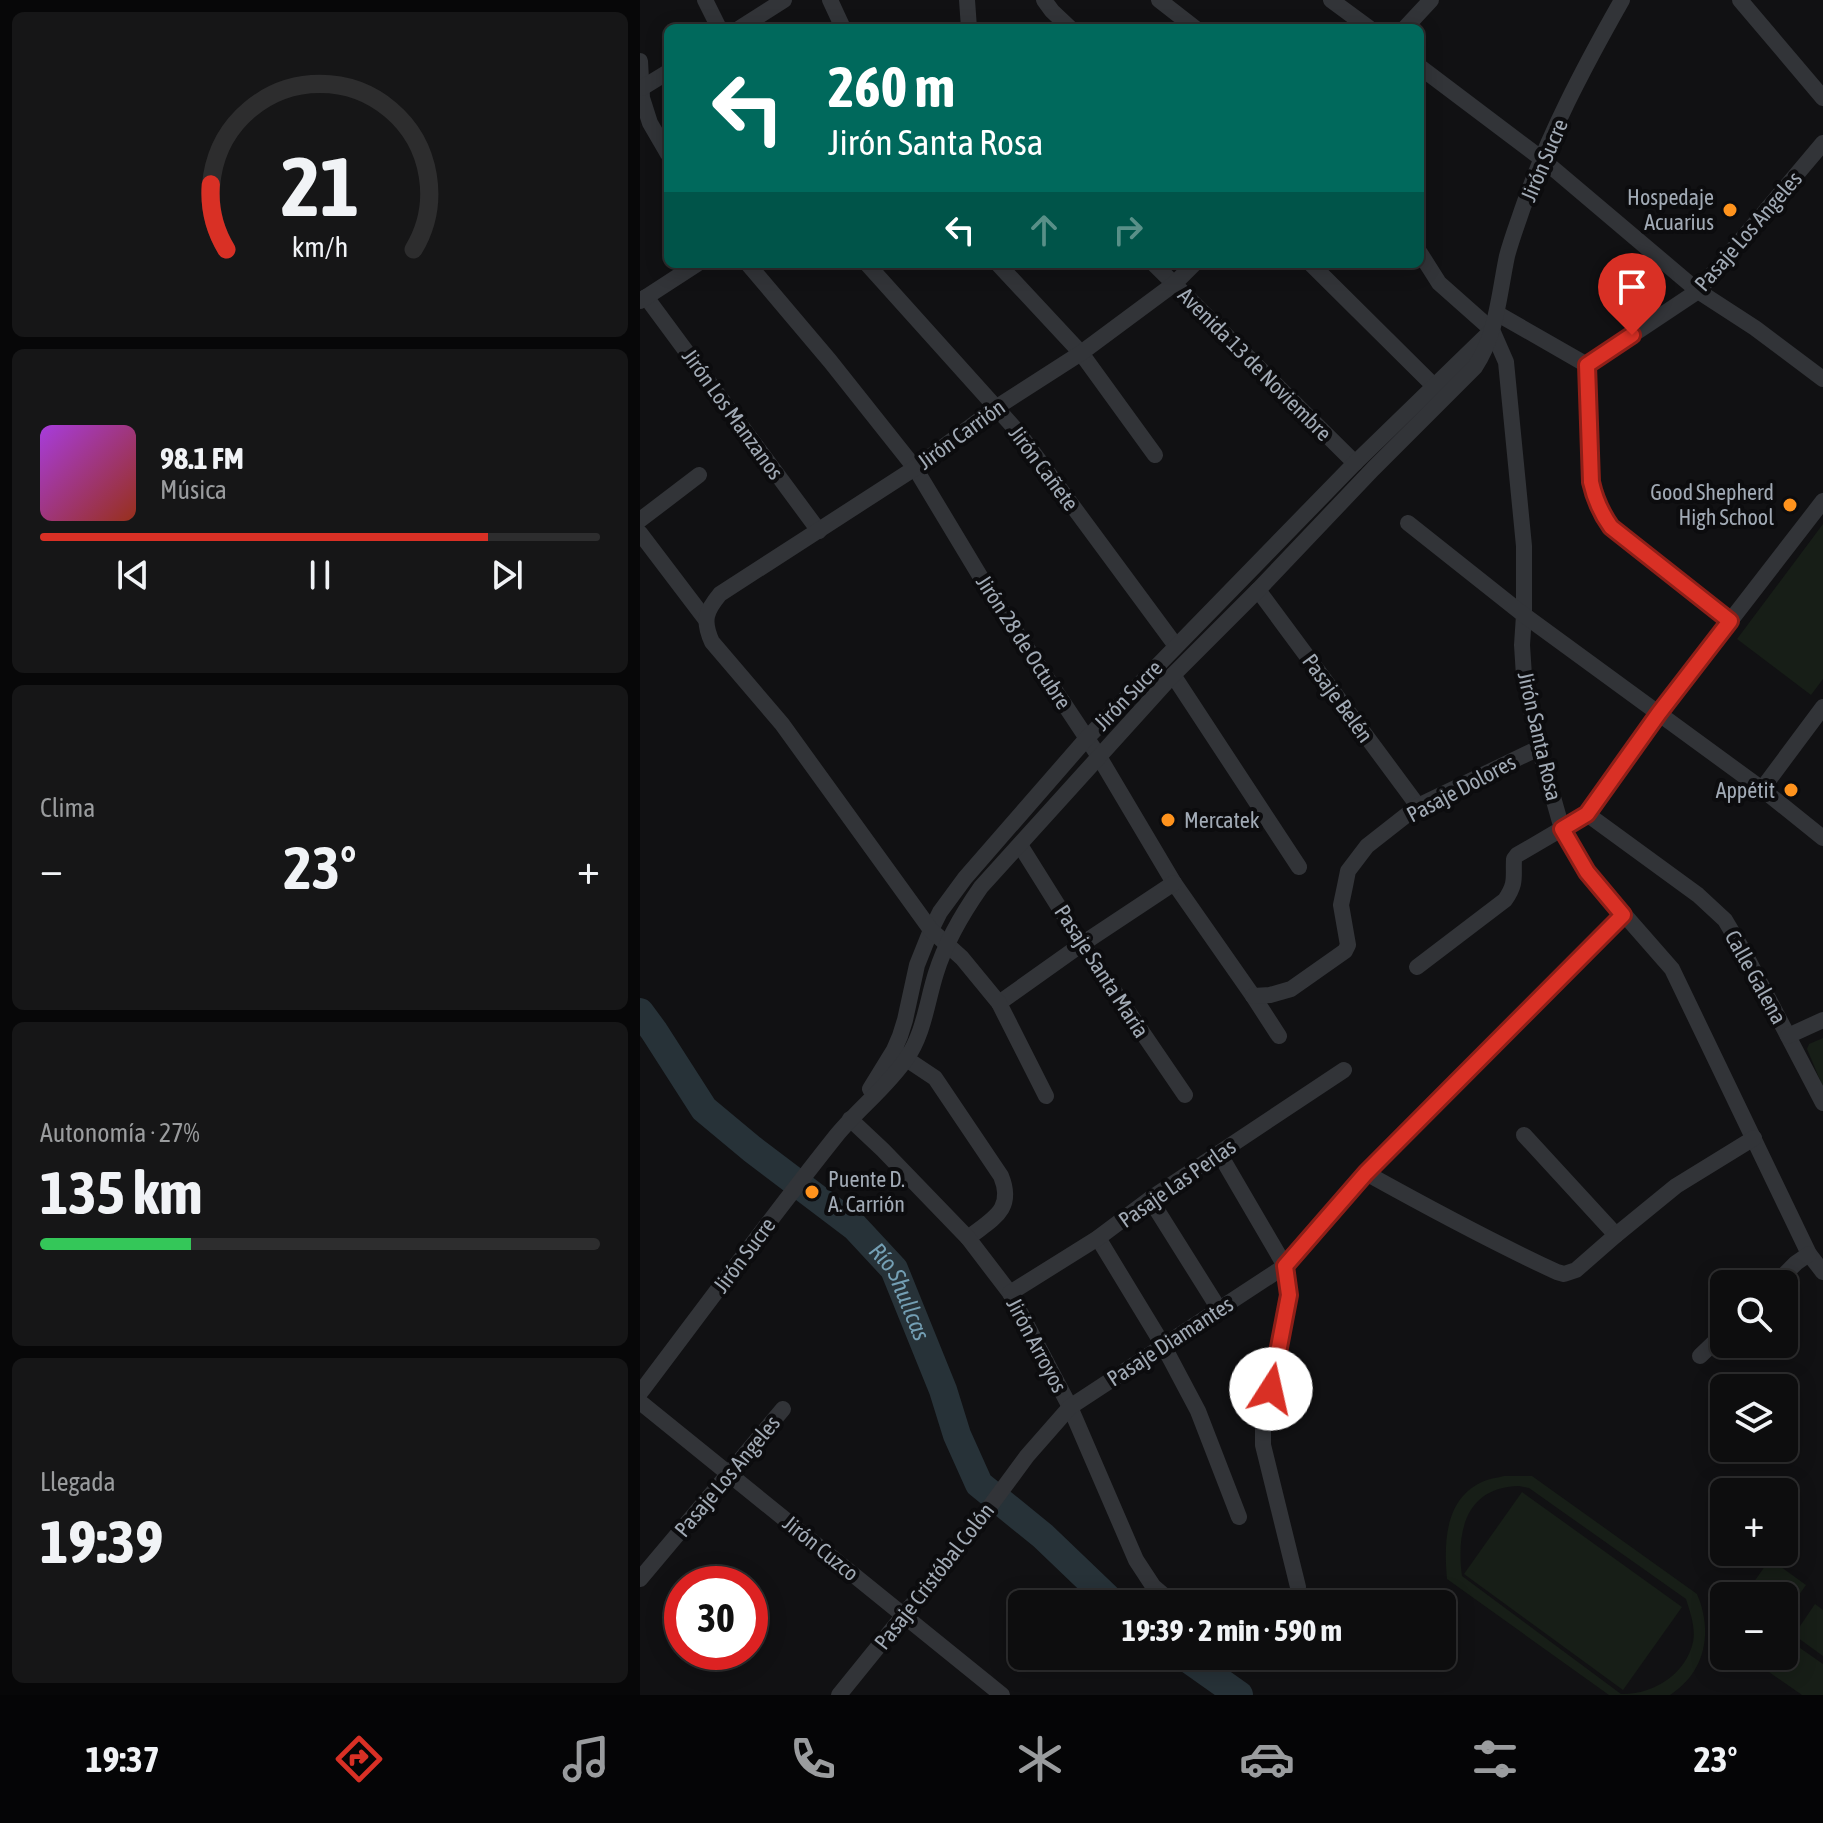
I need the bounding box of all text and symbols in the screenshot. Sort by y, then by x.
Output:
text: 260 m [828,55,955,119]
icon: left [696,56,800,160]
street label: Jirón Sucre [1515,115,1573,205]
text: Jirón Santa Rosa [828,121,1043,163]
text: 21 [281,138,359,234]
street label: Pasaje Los Angeles [1689,166,1807,296]
place label: Hospedaje Acuarius [1627,184,1714,235]
marker: Hospedaje Acuarius [1721,201,1739,219]
icon: left [938,208,982,252]
icon: ahead [1022,208,1066,252]
icon: right [1106,208,1150,252]
text: km/h [292,230,348,263]
pin [1598,253,1666,335]
icon: arrive [1610,265,1654,309]
street label: Avenida 13 de Noviembre [1173,282,1337,446]
street label: Jirón Los Manzanos [677,344,789,484]
street label: Jirón Carrión [912,394,1010,474]
street label: Jirón Cañete [1004,420,1084,516]
text: 98.1 FM [160,441,244,475]
text: Música [160,475,227,505]
place label: Good Shepherd High School [1650,479,1774,530]
marker: Good Shepherd High School [1781,496,1799,514]
icon: previous [111,553,155,597]
icon: pause [298,553,342,597]
icon: next [485,553,529,597]
street label: Jirón 28 de Octubre [971,570,1077,714]
street label: Pasaje Belén [1297,649,1379,747]
street label: Jirón Sucre [1088,655,1168,735]
street label: Jirón Santa Rosa [1513,669,1567,803]
street label: Pasaje Dolores [1402,748,1520,828]
place label: Appétit [1716,777,1775,803]
marker: Appétit [1782,781,1800,799]
text: Clima [40,793,95,823]
place label: Mercatek [1184,807,1260,833]
marker: Mercatek [1159,811,1177,829]
text: 23° [284,833,356,902]
text: − [40,843,63,893]
text: + [577,843,600,893]
street label: Pasaje Santa María [1049,900,1155,1042]
street label: Calle Galena [1720,926,1792,1028]
text: Autonomía · 27% [40,1118,200,1148]
street label: Pasaje Las Perlas [1113,1133,1241,1233]
text: 135 km [40,1158,202,1227]
place label: Puente D. A. Carrión [828,1166,905,1217]
marker: Puente D. A. Carrión [803,1183,821,1201]
street label: Jirón Sucre [707,1212,781,1298]
water label: Río Shullcas [864,1237,935,1344]
map controls [1710,1270,1798,1670]
button: search [1710,1270,1798,1358]
street label: Pasaje Diamantes [1102,1291,1238,1391]
street label: Jirón Arroyos [1001,1293,1073,1397]
position arrow [1229,1347,1313,1431]
button: layers [1710,1374,1798,1462]
street label: Pasaje Los Angeles [669,1410,785,1542]
text: Llegada [40,1467,116,1497]
button: + [1710,1478,1798,1566]
street label: Pasaje Cristóbal Colón [869,1498,999,1654]
text: 19:39 [40,1507,163,1576]
street label: Jirón Cuzco [778,1510,864,1586]
speed limit sign: 30 [664,1566,768,1670]
button: − [1710,1582,1798,1670]
text: 19:39 · 2 min · 590 m [1122,1613,1342,1647]
icon: directions [331,1731,387,1787]
icon: music [558,1731,614,1787]
icon: phone [785,1731,841,1787]
icon: climate [1012,1731,1068,1787]
icon: car [1239,1731,1295,1787]
icon: filters [1467,1731,1523,1787]
text: 19:37 [86,1738,160,1780]
text: 23° [1694,1738,1737,1780]

